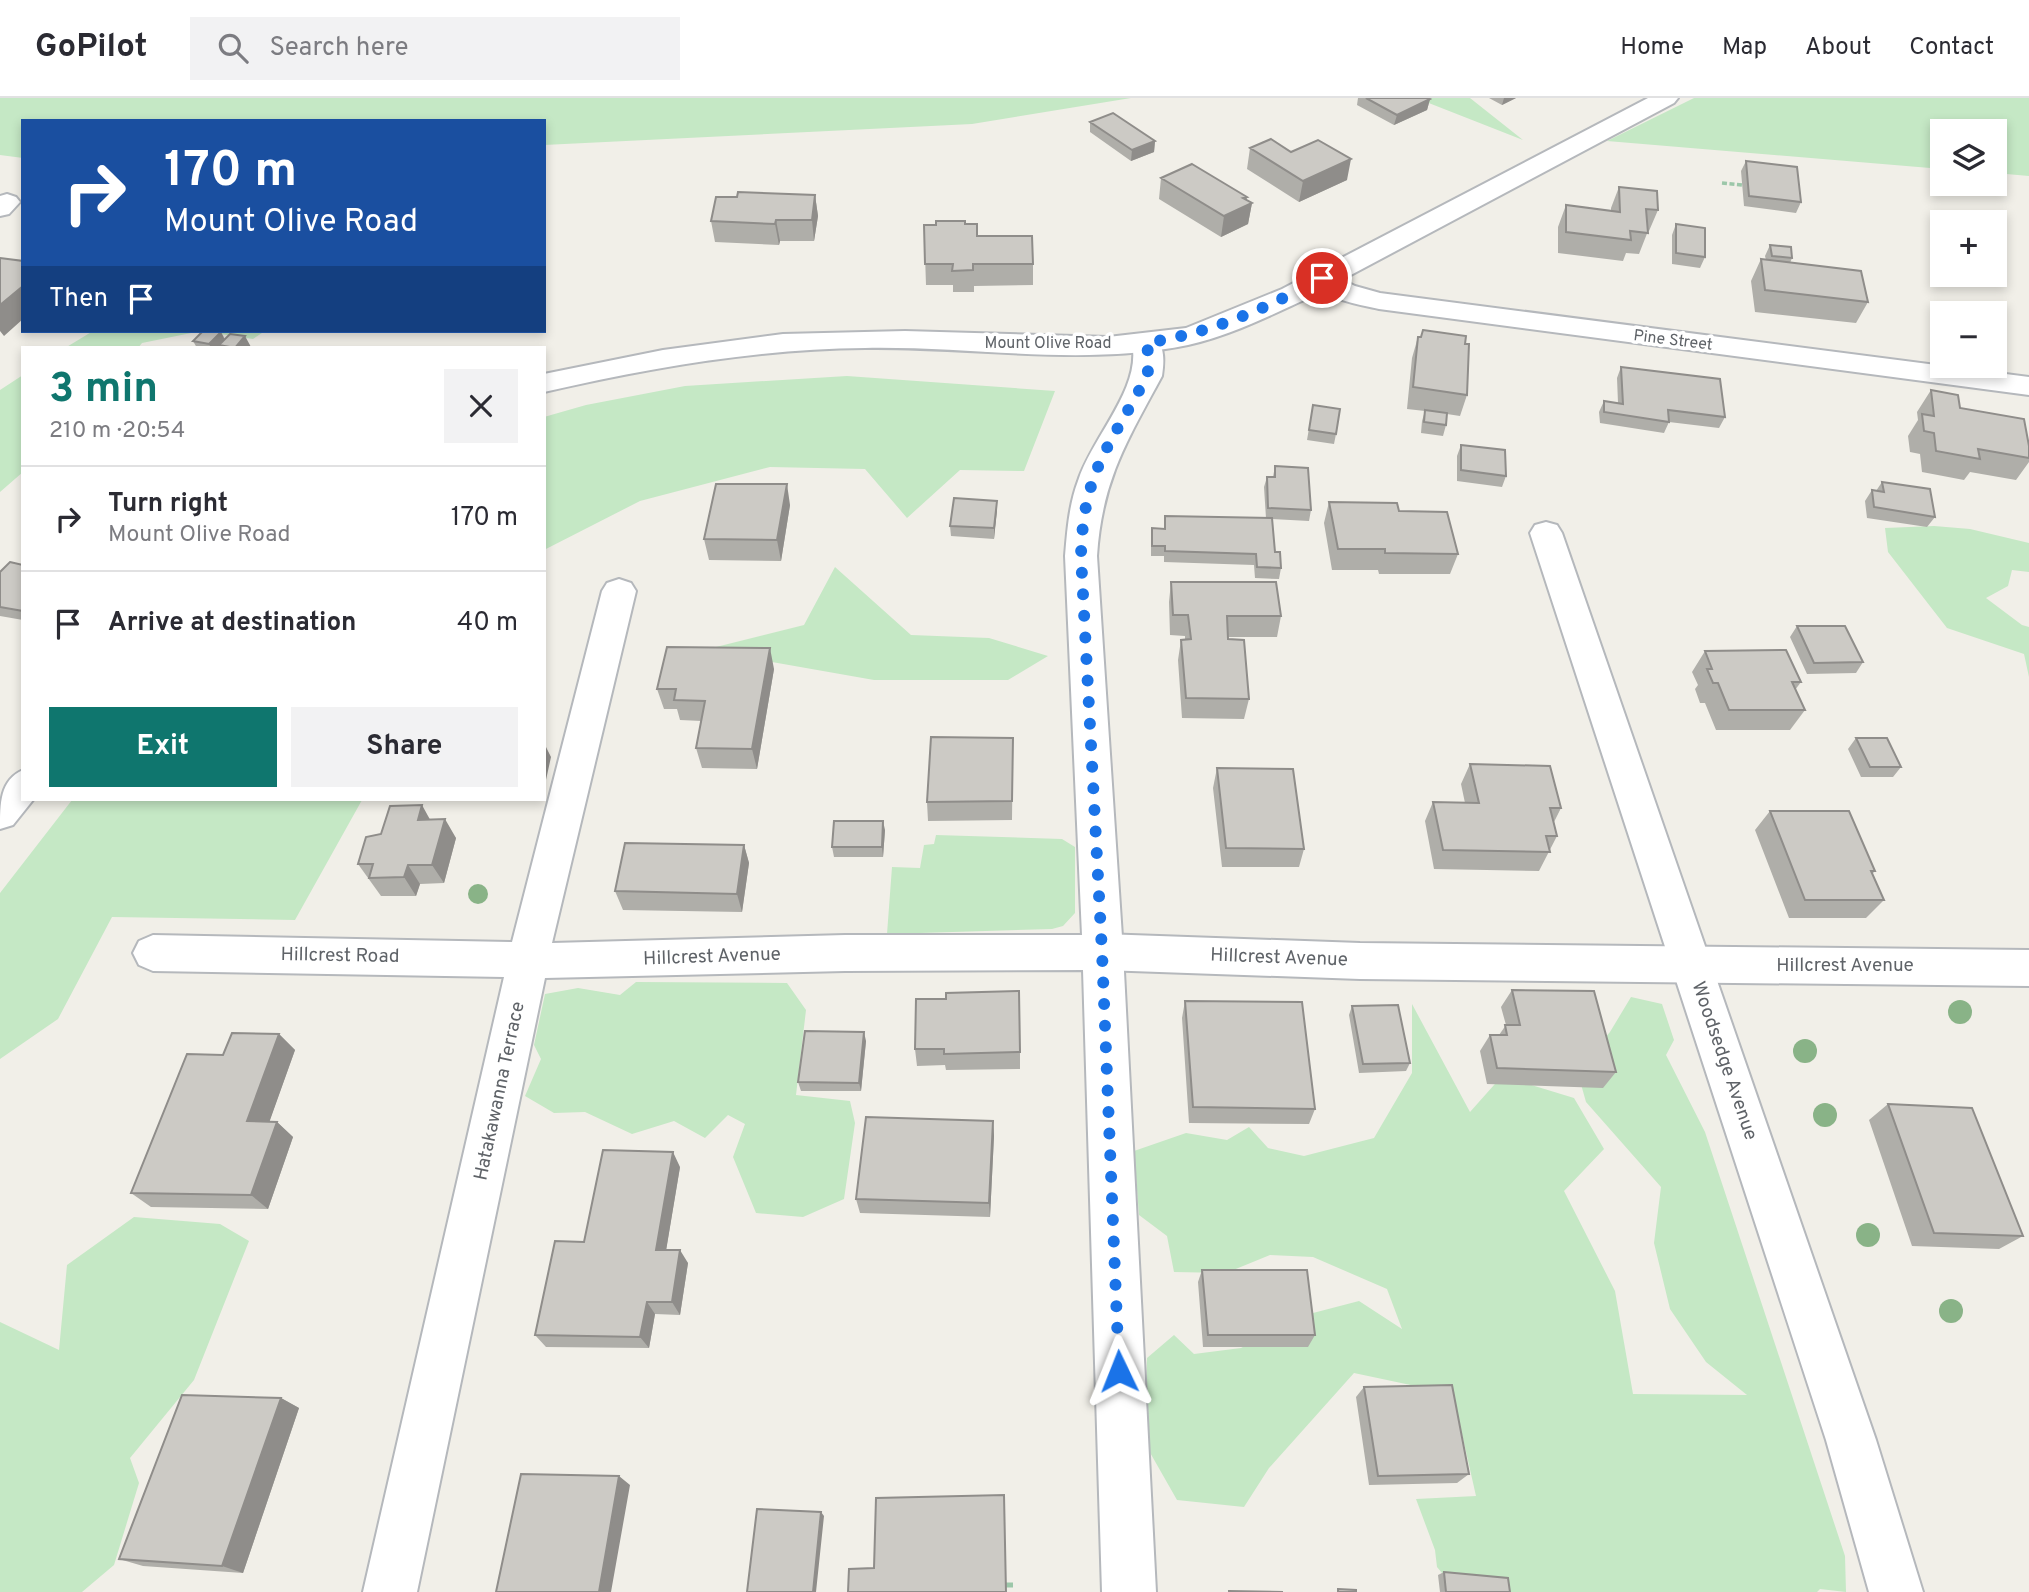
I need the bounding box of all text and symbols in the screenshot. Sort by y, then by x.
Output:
search box [190,17,680,80]
text: GoPilot [35,27,148,69]
icon: search [214,29,252,67]
text: Search here [270,32,408,65]
text: Home [1620,33,1684,63]
text: Map [1722,33,1767,63]
text: About [1805,33,1871,63]
text: Contact [1909,33,1994,63]
map controls [1930,119,2007,378]
button: layers [1930,119,2007,196]
text: 170 m [164,142,297,204]
icon: right [49,147,140,238]
text: Mount Olive Road [164,203,418,243]
button: + [1930,210,2007,287]
pin [1292,248,1352,308]
icon: arrive [1303,259,1341,297]
icon: arrive [122,280,160,318]
text: Then [49,283,108,316]
button: − [1930,301,2007,378]
street label: Pine Street [1632,326,1714,356]
street label: Mount Olive Road [985,334,1111,354]
text: 3 min [49,364,158,417]
button: close [444,369,518,443]
text: 210 m · 20:54 [49,417,185,446]
text: Turn right [108,488,228,521]
icon: right [49,500,87,538]
text: 170 m [451,502,518,535]
text: Mount Olive Road [108,521,291,550]
icon: arrive [49,605,87,643]
text: Arrive at destination [108,607,356,640]
text: 40 m [457,607,518,640]
button: Exit [49,707,277,787]
button: Share [291,707,518,787]
street label: Hillcrest Road [280,943,400,969]
street label: Hillcrest Avenue [643,943,781,971]
street label: Hillcrest Avenue [1210,944,1348,972]
street label: Hillcrest Avenue [1776,954,1914,978]
street label: Woodsedge Avenue [1686,979,1762,1143]
street label: Hatakawanna Terrace [469,999,531,1183]
position arrow [1082,1334,1156,1408]

